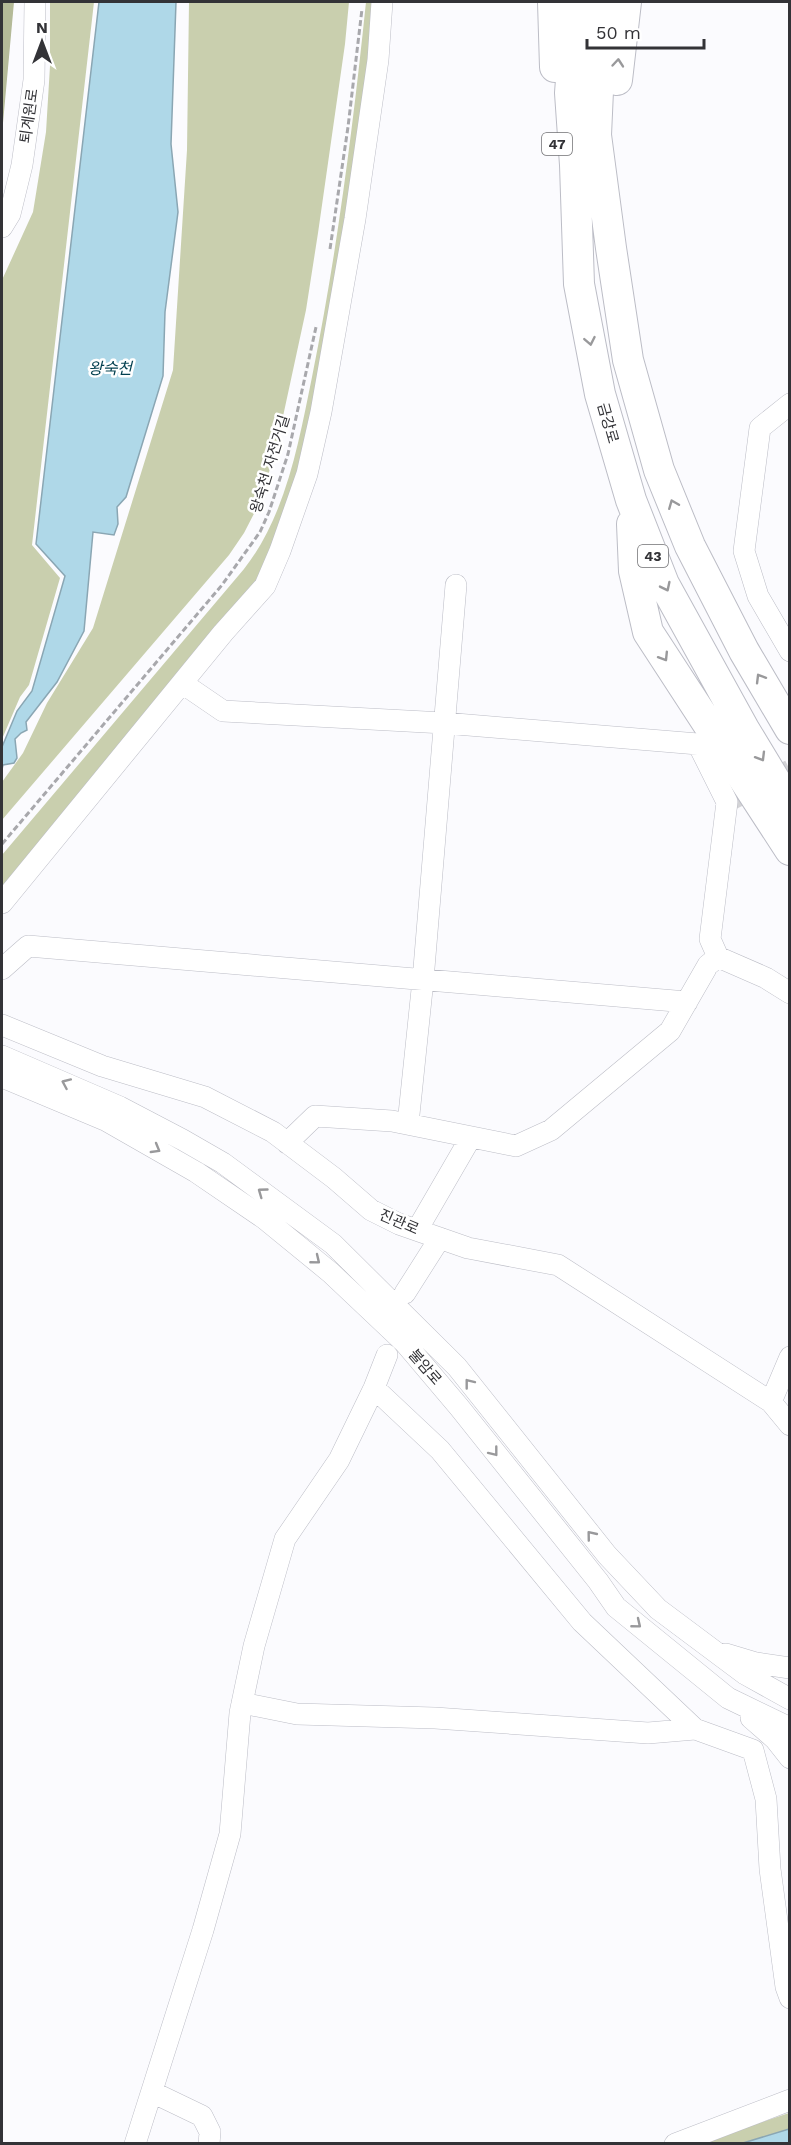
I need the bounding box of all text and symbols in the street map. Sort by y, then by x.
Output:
north arrow [12,12,72,72]
scale bar [587,12,704,50]
text: N [36,18,48,37]
text: 50 m [596,22,641,43]
one-way arrow [612,59,625,68]
street label: 퇴계원로 [16,87,42,145]
road number: 47 [542,133,572,155]
one-way arrow [583,336,596,346]
water label: 왕숙천 [88,359,134,378]
street label: 금강로 [594,401,622,445]
street label: 왕숙천 자전거길 [247,413,293,515]
one-way arrow [668,499,680,510]
road number: 43 [638,545,668,567]
one-way arrow [659,581,671,592]
one-way arrow [656,651,668,661]
one-way arrow [755,674,767,684]
one-way arrow [754,751,766,761]
one-way arrow [62,1079,73,1091]
one-way arrow [150,1142,160,1154]
one-way arrow [257,1188,268,1199]
street label: 진관로 [376,1206,422,1238]
one-way arrow [309,1253,320,1264]
street label: 불암로 [405,1345,445,1389]
one-way arrow [465,1379,476,1390]
one-way arrow [487,1445,498,1456]
one-way arrow [587,1531,598,1542]
one-way arrow [630,1616,641,1627]

